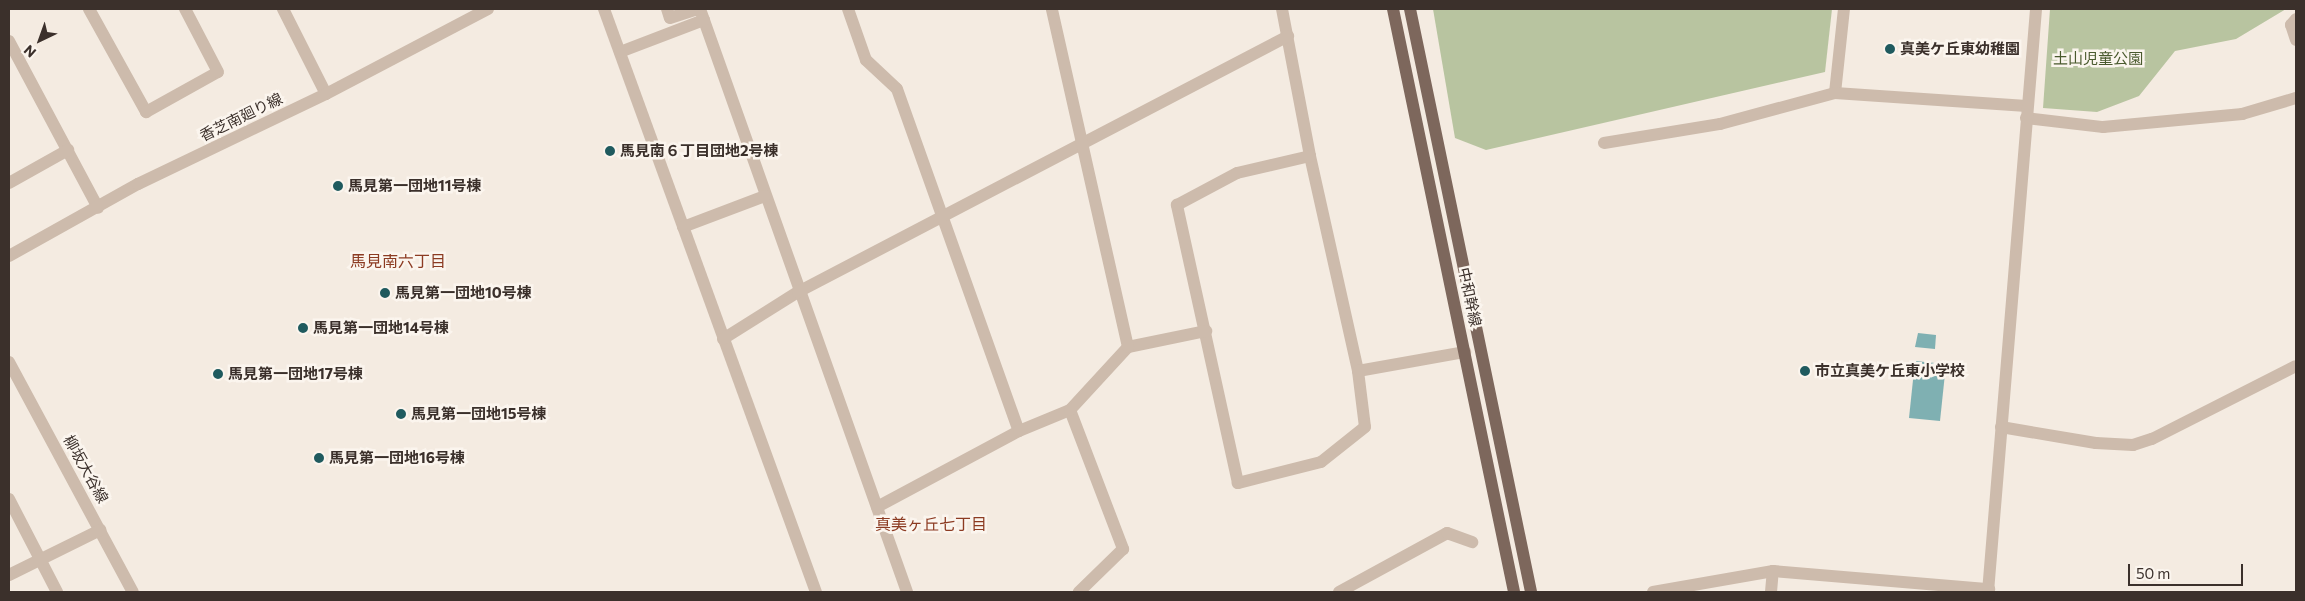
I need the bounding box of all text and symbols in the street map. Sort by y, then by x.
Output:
north arrow [15,15,65,65]
place label: 真美ケ丘東幼稚園 [1900,40,2020,58]
text: N [20,42,39,61]
marker: 真美ケ丘東幼稚園 [1884,43,1896,55]
park label: 土山児童公園 [2053,50,2143,68]
street label: 香芝南廻り線 [197,89,285,145]
place label: 馬見南６丁目団地2号棟 [620,142,779,160]
marker: 馬見南６丁目団地2号棟 [604,145,616,157]
place label: 馬見第一団地11号棟 [348,177,482,195]
marker: 馬見第一団地11号棟 [332,180,344,192]
district label: 馬見南六丁目 [350,251,446,271]
street label: 中和幹線 [1455,266,1485,328]
place label: 馬見第一団地10号棟 [395,284,532,302]
marker: 馬見第一団地10号棟 [379,287,391,299]
place label: 馬見第一団地14号棟 [313,319,449,337]
marker: 馬見第一団地14号棟 [297,322,309,334]
place label: 市立真美ケ丘東小学校 [1815,362,1965,380]
place label: 馬見第一団地17号棟 [228,365,363,383]
marker: 市立真美ケ丘東小学校 [1799,365,1811,377]
marker: 馬見第一団地17号棟 [212,368,224,380]
place label: 馬見第一団地15号棟 [411,405,547,423]
marker: 馬見第一団地15号棟 [395,408,407,420]
street label: 柳坂大谷線 [60,432,112,506]
place label: 馬見第一団地16号棟 [329,449,465,467]
marker: 馬見第一団地16号棟 [313,452,325,464]
district label: 真美ヶ丘七丁目 [875,514,987,534]
scale bar [2130,554,2245,586]
text: 50 m [2136,564,2170,582]

